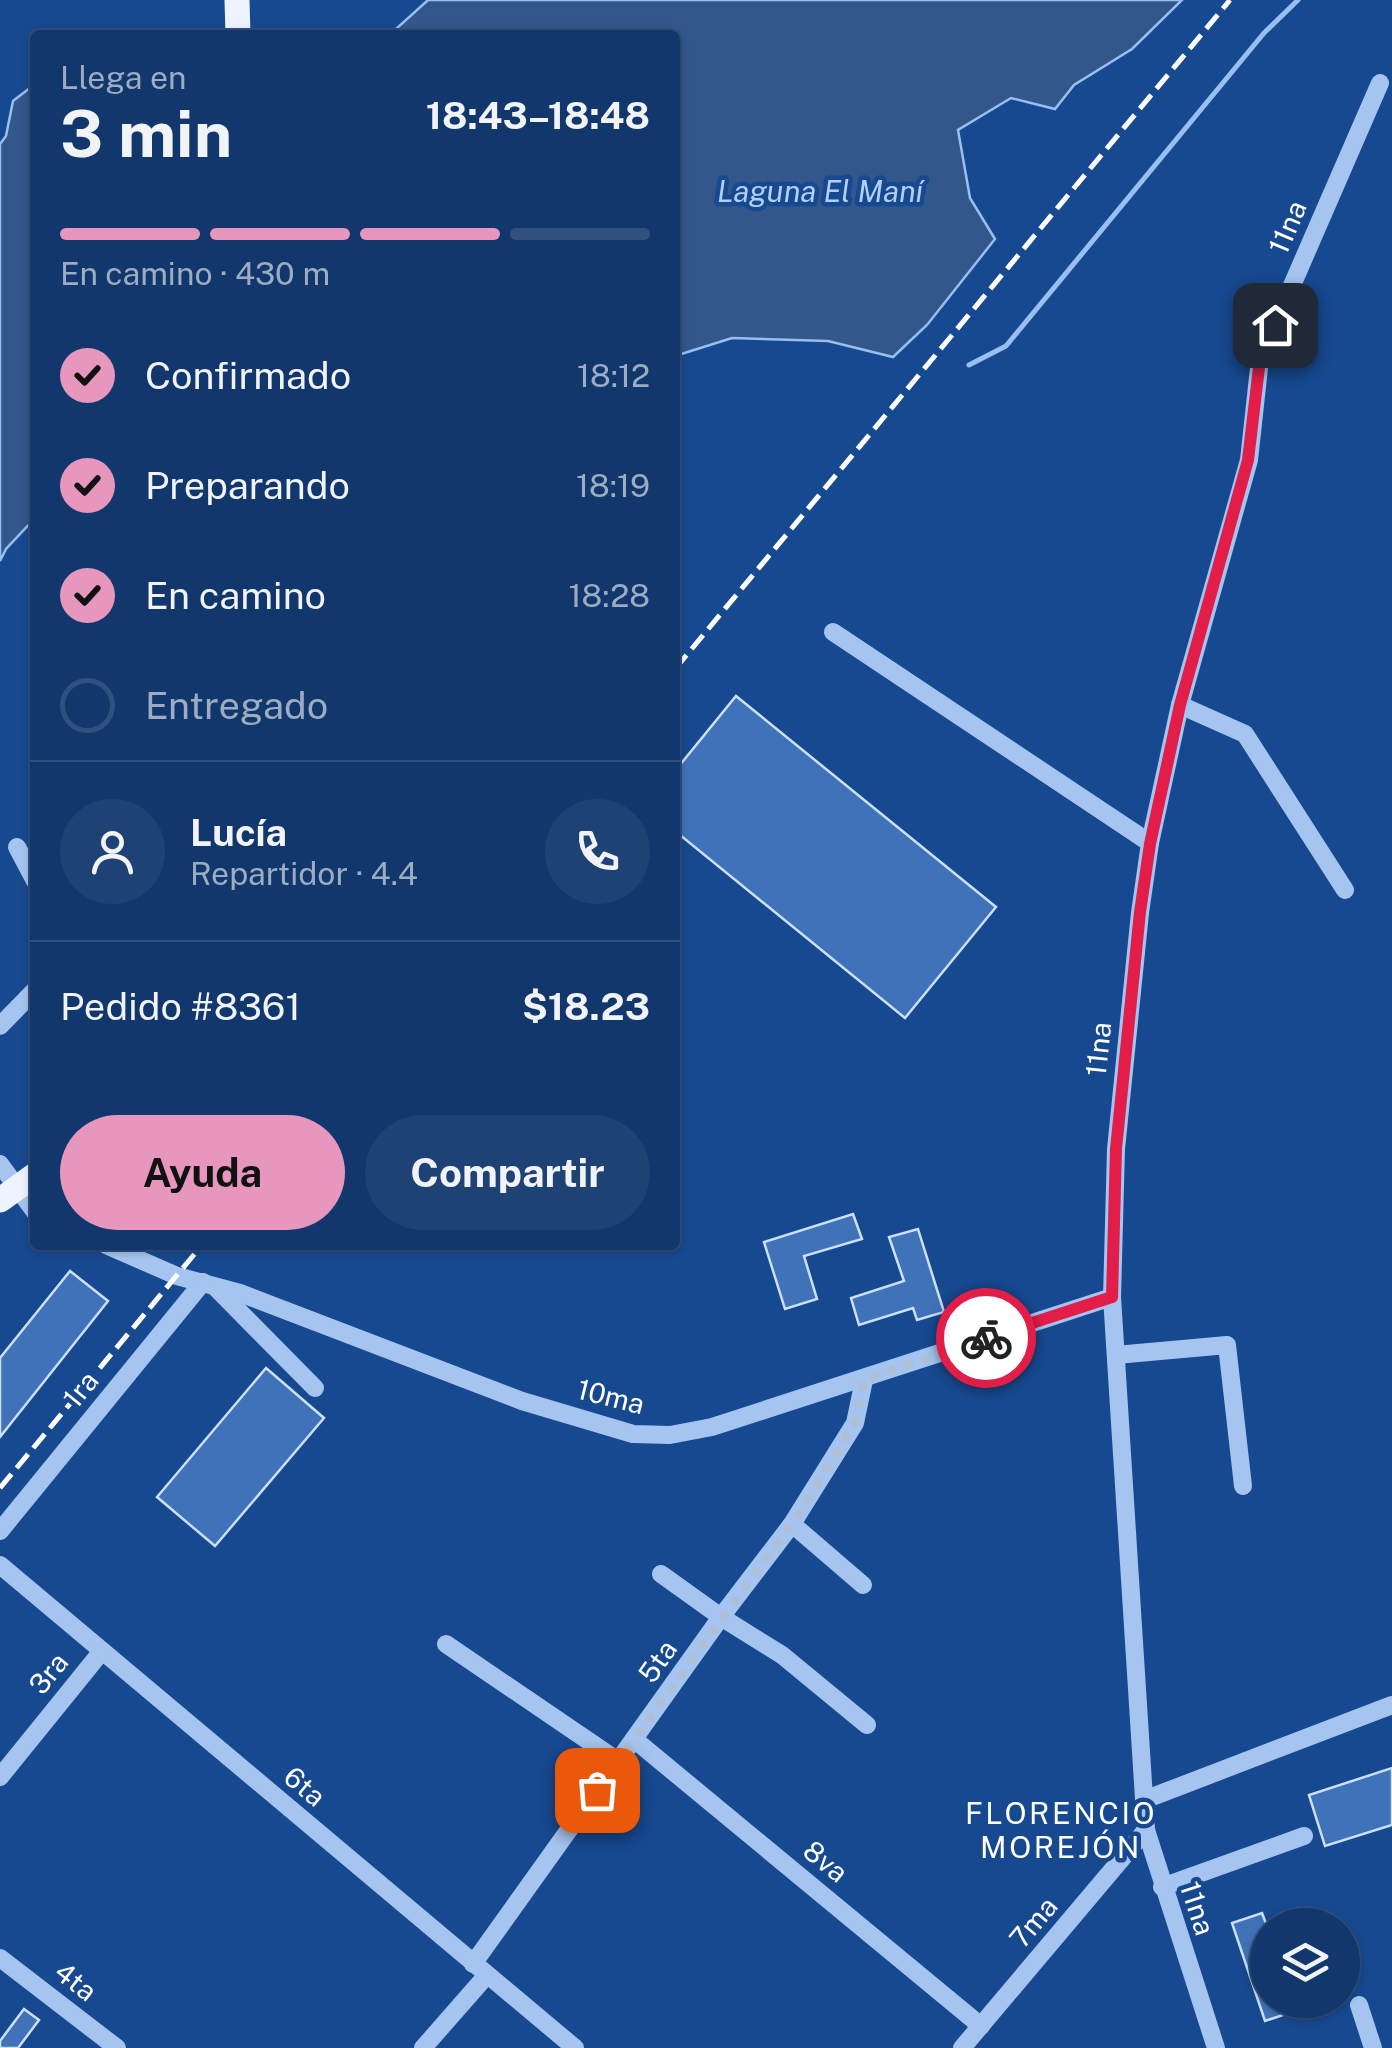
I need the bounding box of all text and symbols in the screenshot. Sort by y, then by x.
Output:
text: Llega en [60,59,186,96]
text: 18:43–18:48 [426,93,650,138]
text: 3 min [60,95,232,172]
water label: Laguna El Maní [717,173,926,209]
street label: 11na [1261,196,1313,258]
text: En camino · 430 m [60,255,330,292]
pin [1233,283,1318,368]
icon: home [1248,298,1303,353]
icon: check [60,348,115,403]
text: Confirmado [145,353,351,398]
text: 18:12 [577,357,650,394]
icon: check [60,458,115,513]
text: Preparando [145,463,350,508]
text: 18:19 [576,467,650,504]
icon: check [60,568,115,623]
text: En camino [145,573,326,618]
text: 18:28 [569,577,650,614]
text: Entregado [145,683,328,728]
button: person [60,799,165,904]
button: phone [545,799,650,904]
text: Lucía [190,810,287,855]
text: Repartidor · 4.4 [190,855,418,892]
text: Pedido #8361 [60,984,301,1029]
text: $18.23 [522,984,650,1029]
street label: 11na [1079,1020,1117,1078]
button: Ayuda [60,1115,345,1230]
button: Compartir [365,1115,650,1230]
courier [936,1288,1036,1388]
icon: bike [959,1311,1014,1366]
street label: 1ra [55,1364,105,1414]
street label: 10ma [574,1372,648,1420]
street label: 5ta [631,1633,683,1689]
street label: 3ra [21,1646,75,1700]
pin [555,1748,640,1833]
street label: 6ta [278,1759,332,1813]
icon: bag [570,1763,625,1818]
district label: FLORENCIO MOREJÓN [965,1795,1157,1865]
street label: 8va [797,1833,855,1889]
street label: 11na [1174,1877,1222,1939]
street label: 7ma [1002,1890,1064,1954]
map controls [1250,1908,1360,2018]
button: layers [1250,1908,1360,2018]
street label: 4ta [49,1954,103,2008]

